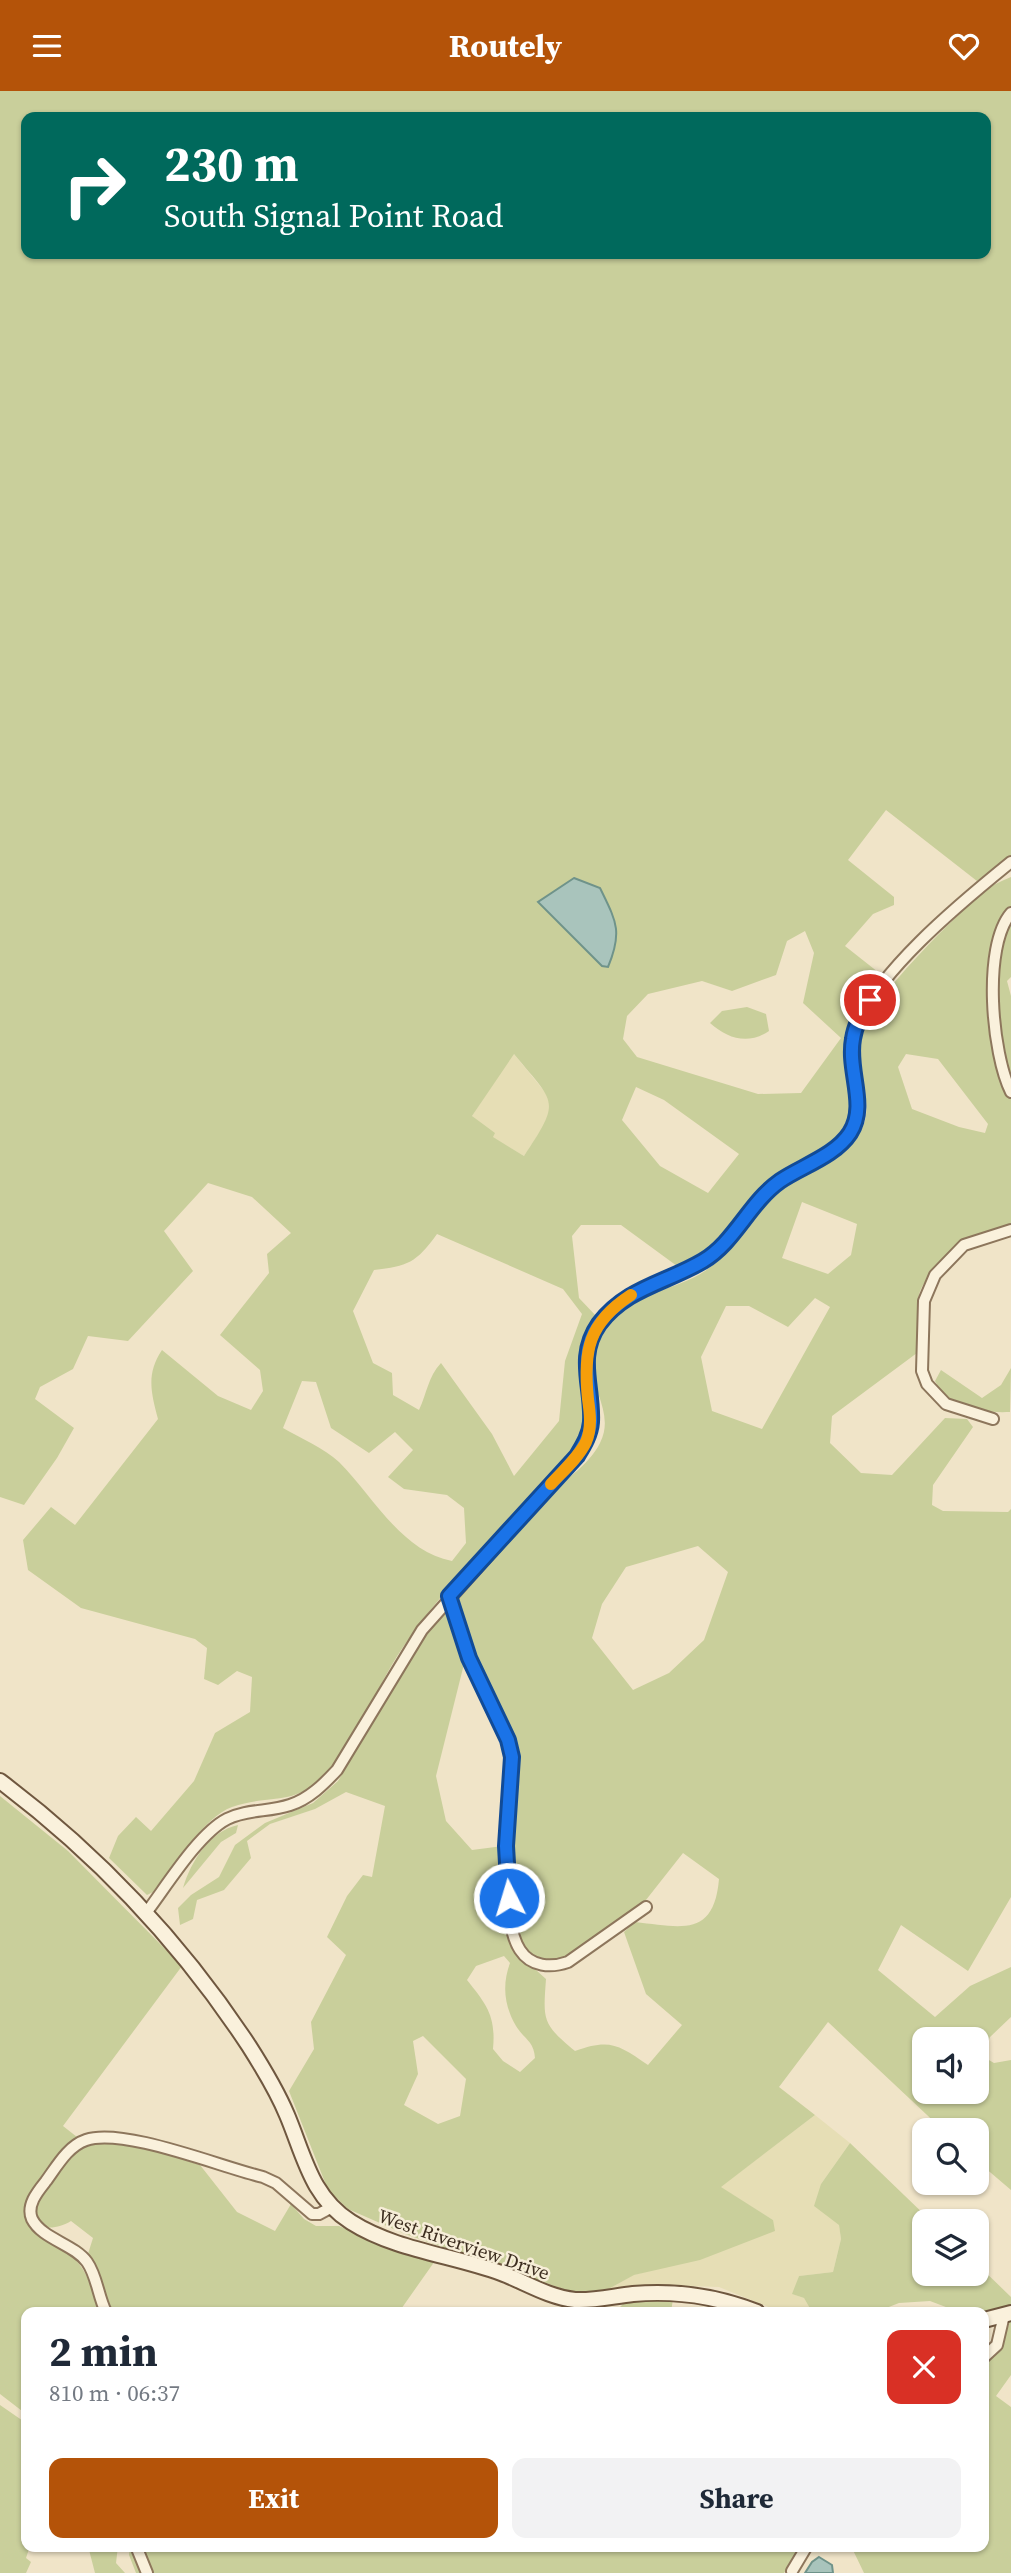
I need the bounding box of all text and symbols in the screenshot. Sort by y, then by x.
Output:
text: Routely [449,24,562,68]
icon: menu [28,27,66,65]
icon: heart [945,27,983,65]
text: 230 m [164,130,299,197]
icon: right [49,140,140,231]
text: South Signal Point Road [164,194,503,238]
pin [840,970,900,1030]
icon: arrive [851,981,889,1019]
position arrow [472,1861,546,1935]
map controls [912,2027,989,2286]
button: sound [912,2027,989,2104]
button: search [912,2118,989,2195]
street label: West Riverview Drive [375,2202,553,2286]
button: layers [912,2209,989,2286]
text: 2 min [49,2322,158,2380]
button: close [887,2330,961,2404]
text: 810 m · 06:37 [49,2377,180,2409]
button: Exit [49,2458,498,2538]
button: Share [512,2458,961,2538]

